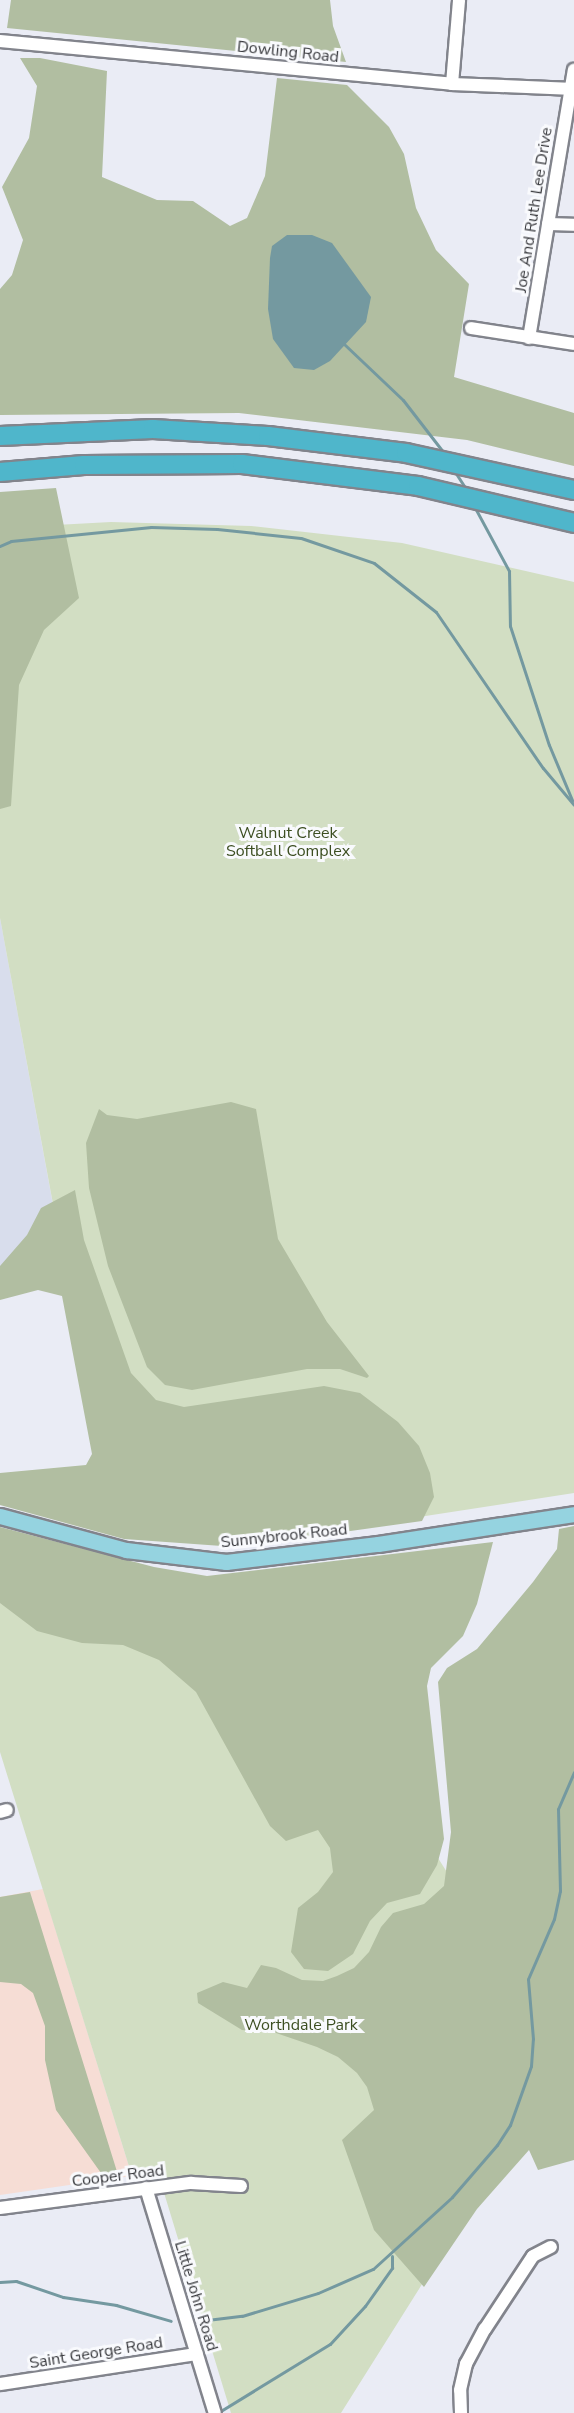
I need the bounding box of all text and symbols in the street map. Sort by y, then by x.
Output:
street label: Dowling Road [236,37,340,67]
street label: Joe And Ruth Lee Drive [511,126,557,294]
park label: Walnut Creek Softball Complex [226,823,350,861]
street label: Sunnybrook Road [220,1520,348,1552]
park label: Worthdale Park [244,2015,358,2035]
street label: Cooper Road [71,2161,165,2191]
street label: Little John Road [170,2239,222,2353]
street label: Saint George Road [28,2333,164,2373]

